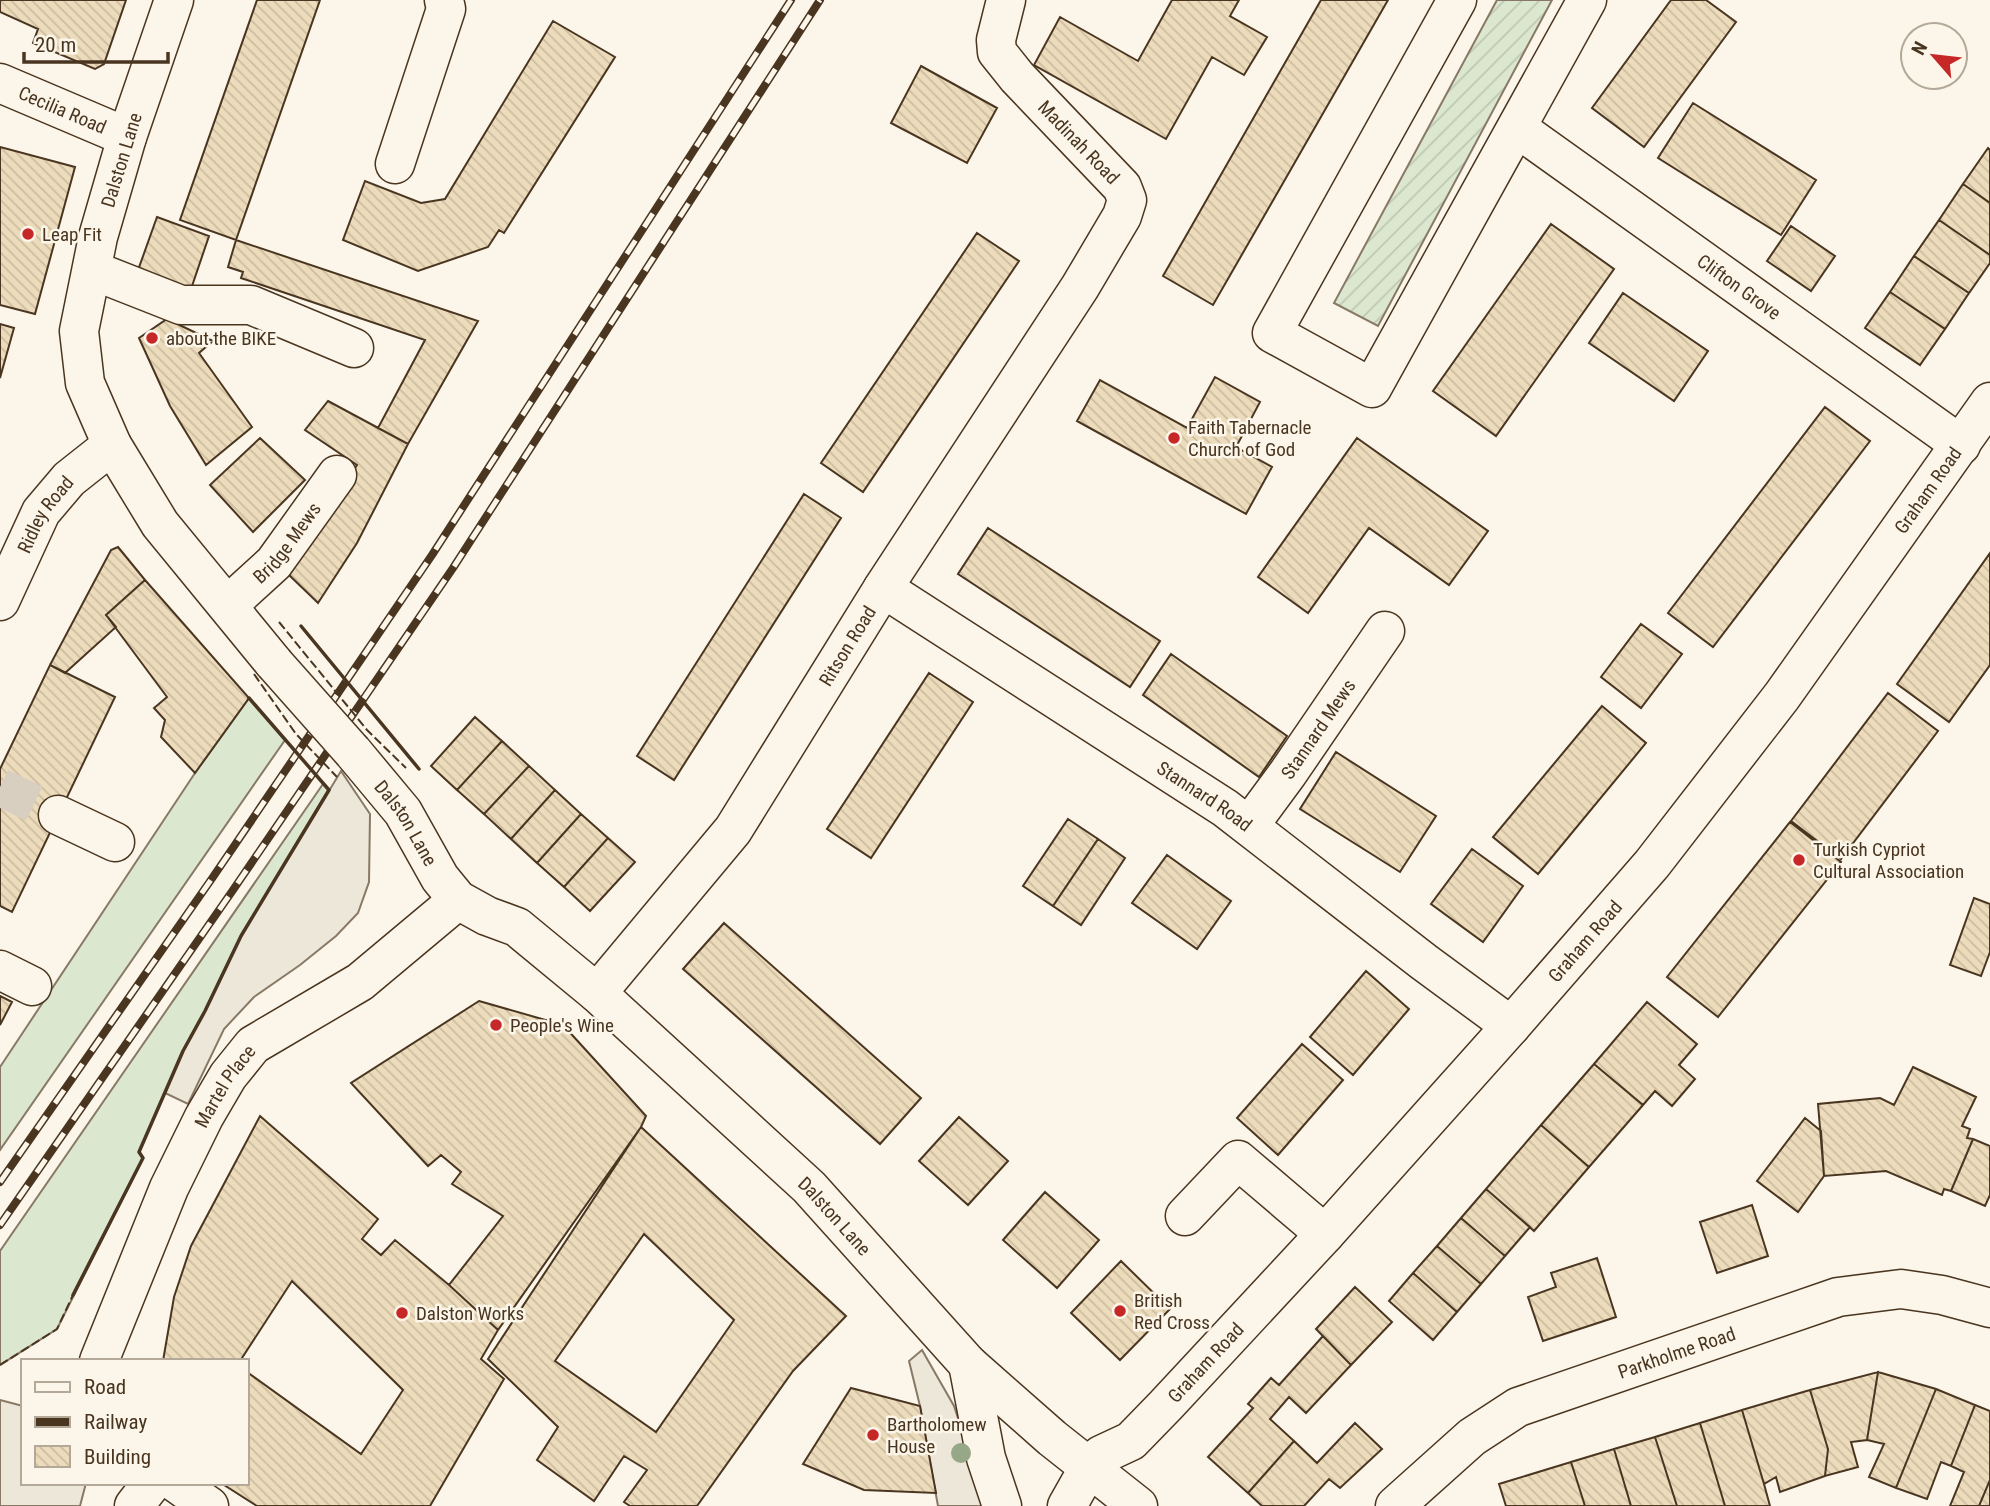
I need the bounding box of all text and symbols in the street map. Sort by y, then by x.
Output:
scale bar [24,21,168,65]
north arrow [1899,21,1969,91]
text: 20 m [35,33,76,57]
text: N [1907,38,1932,59]
street label: Cecilia Road [15,81,110,139]
street label: Madinah Road [1033,96,1124,189]
street label: Dalston Lane [96,110,147,210]
place label: Leap Fit [42,223,102,246]
marker: Leap Fit [20,226,36,242]
street label: Clifton Grove [1693,249,1785,325]
place label: about the BIKE [166,327,276,350]
marker: about the BIKE [144,330,160,346]
place label: Faith Tabernacle Church of God [1188,416,1312,461]
marker: Faith Tabernacle Church of God [1166,430,1182,446]
street label: Graham Road [1890,443,1967,538]
street label: Ridley Road [13,471,78,557]
street label: Bridge Mews [248,498,326,589]
street label: Ritson Road [814,602,881,690]
street label: Stannard Mews [1276,675,1361,784]
street label: Stannard Road [1152,756,1256,837]
street label: Dalston Lane [369,776,442,870]
place label: Turkish Cypriot Cultural Association [1813,838,1964,883]
marker: Turkish Cypriot Cultural Association [1791,852,1807,868]
street label: Graham Road [1543,896,1627,987]
place label: People's Wine [510,1014,614,1037]
marker: People's Wine [488,1017,504,1033]
street label: Martel Place [190,1040,261,1131]
street label: Dalston Lane [793,1172,876,1260]
place label: British Red Cross [1134,1289,1210,1334]
place label: Dalston Works [416,1302,524,1325]
marker: British Red Cross [1112,1303,1128,1319]
marker: Dalston Works [394,1305,410,1321]
street label: Graham Road [1163,1318,1249,1408]
street label: Parkholme Road [1615,1322,1739,1384]
legend [21,1359,248,1485]
text: Road [84,1375,126,1399]
text: Railway [84,1410,147,1434]
place label: Bartholomew House [887,1413,987,1458]
marker: Bartholomew House [865,1427,881,1443]
text: Building [84,1445,151,1469]

